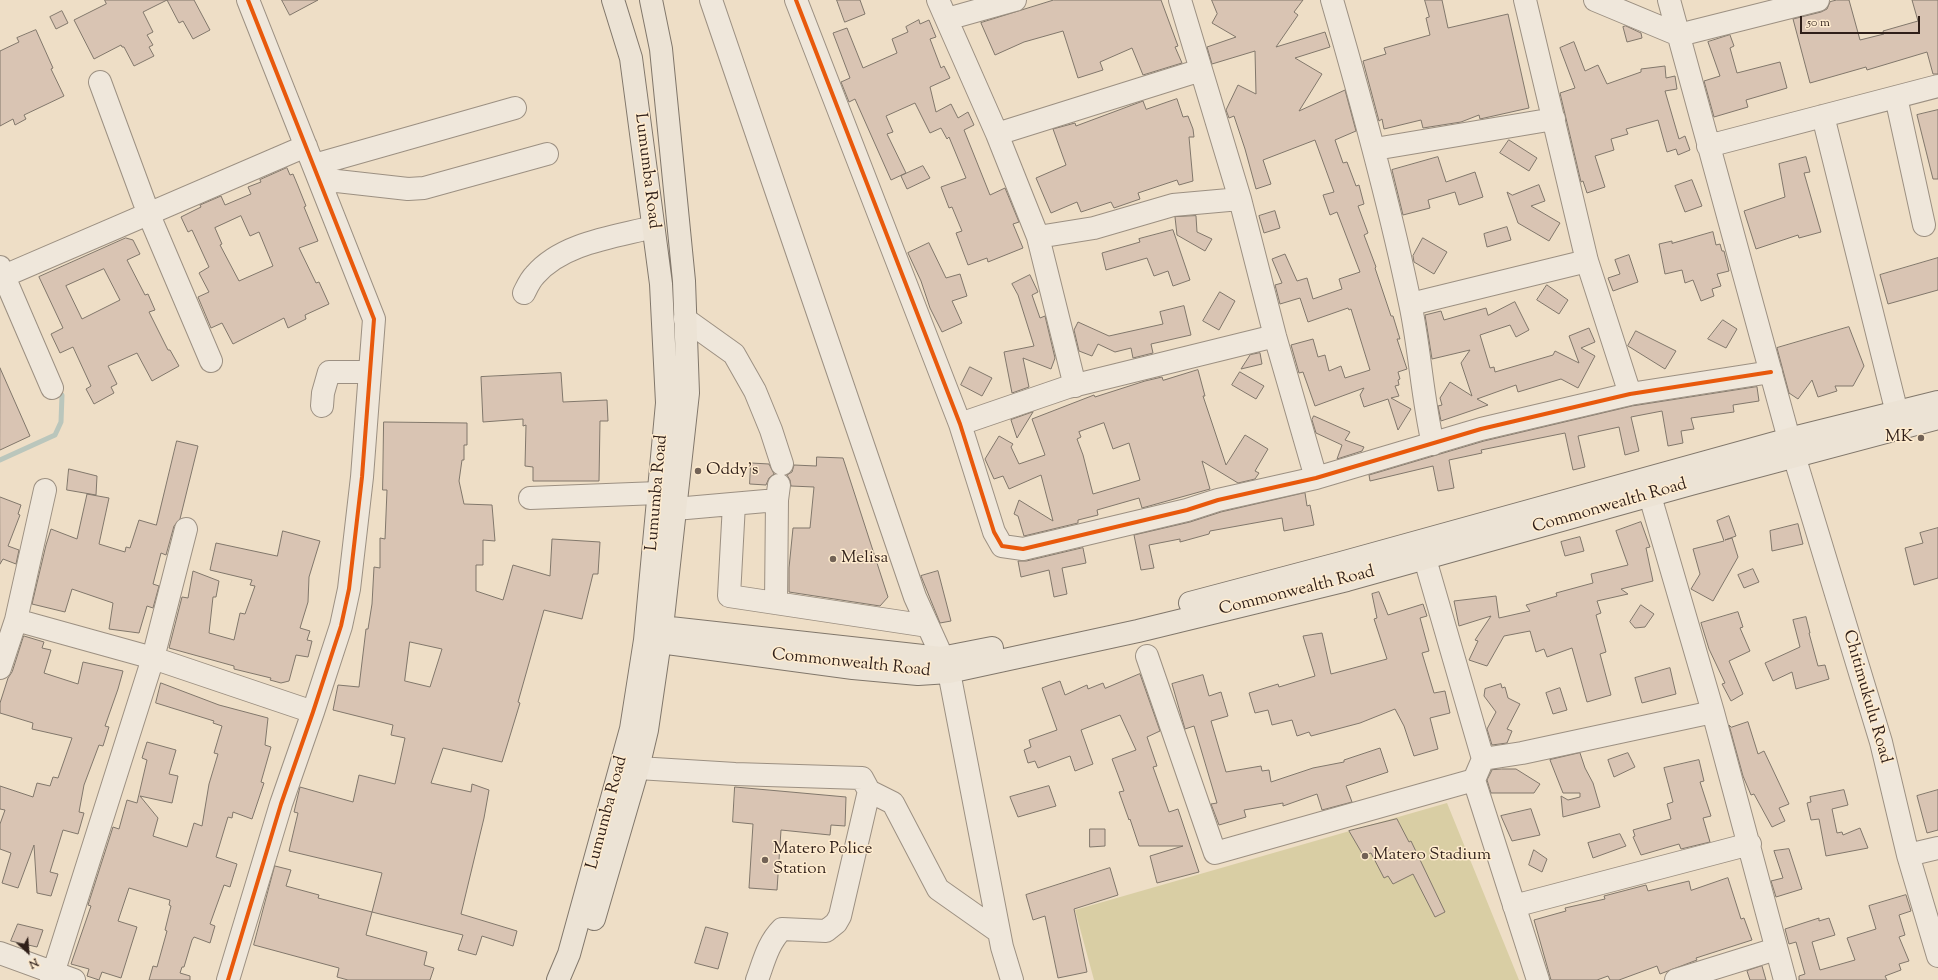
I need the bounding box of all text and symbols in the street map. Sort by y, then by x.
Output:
scale bar [1802,8,1922,34]
text: 50 m [1807,14,1830,32]
street label: Lumumba Road [629,112,663,230]
place label: MK [1885,428,1913,448]
marker: MK [1916,433,1926,443]
street label: Lumumba Road [643,434,673,552]
place label: Oddy's [706,461,758,481]
marker: Oddy's [693,466,703,476]
street label: Commonwealth Road [1531,475,1689,539]
place label: Melisa [841,549,888,569]
marker: Melisa [828,554,838,564]
street label: Commonwealth Road [1217,563,1377,621]
street label: Chitimukulu Road [1837,628,1895,766]
street label: Commonwealth Road [771,646,931,682]
street label: Lumumba Road [583,754,633,872]
place label: Matero Police Station [773,840,872,880]
place label: Matero Stadium [1373,846,1491,866]
marker: Matero Stadium [1360,851,1370,861]
marker: Matero Police Station [760,855,770,865]
north arrow [8,932,48,972]
text: N [26,954,41,972]

